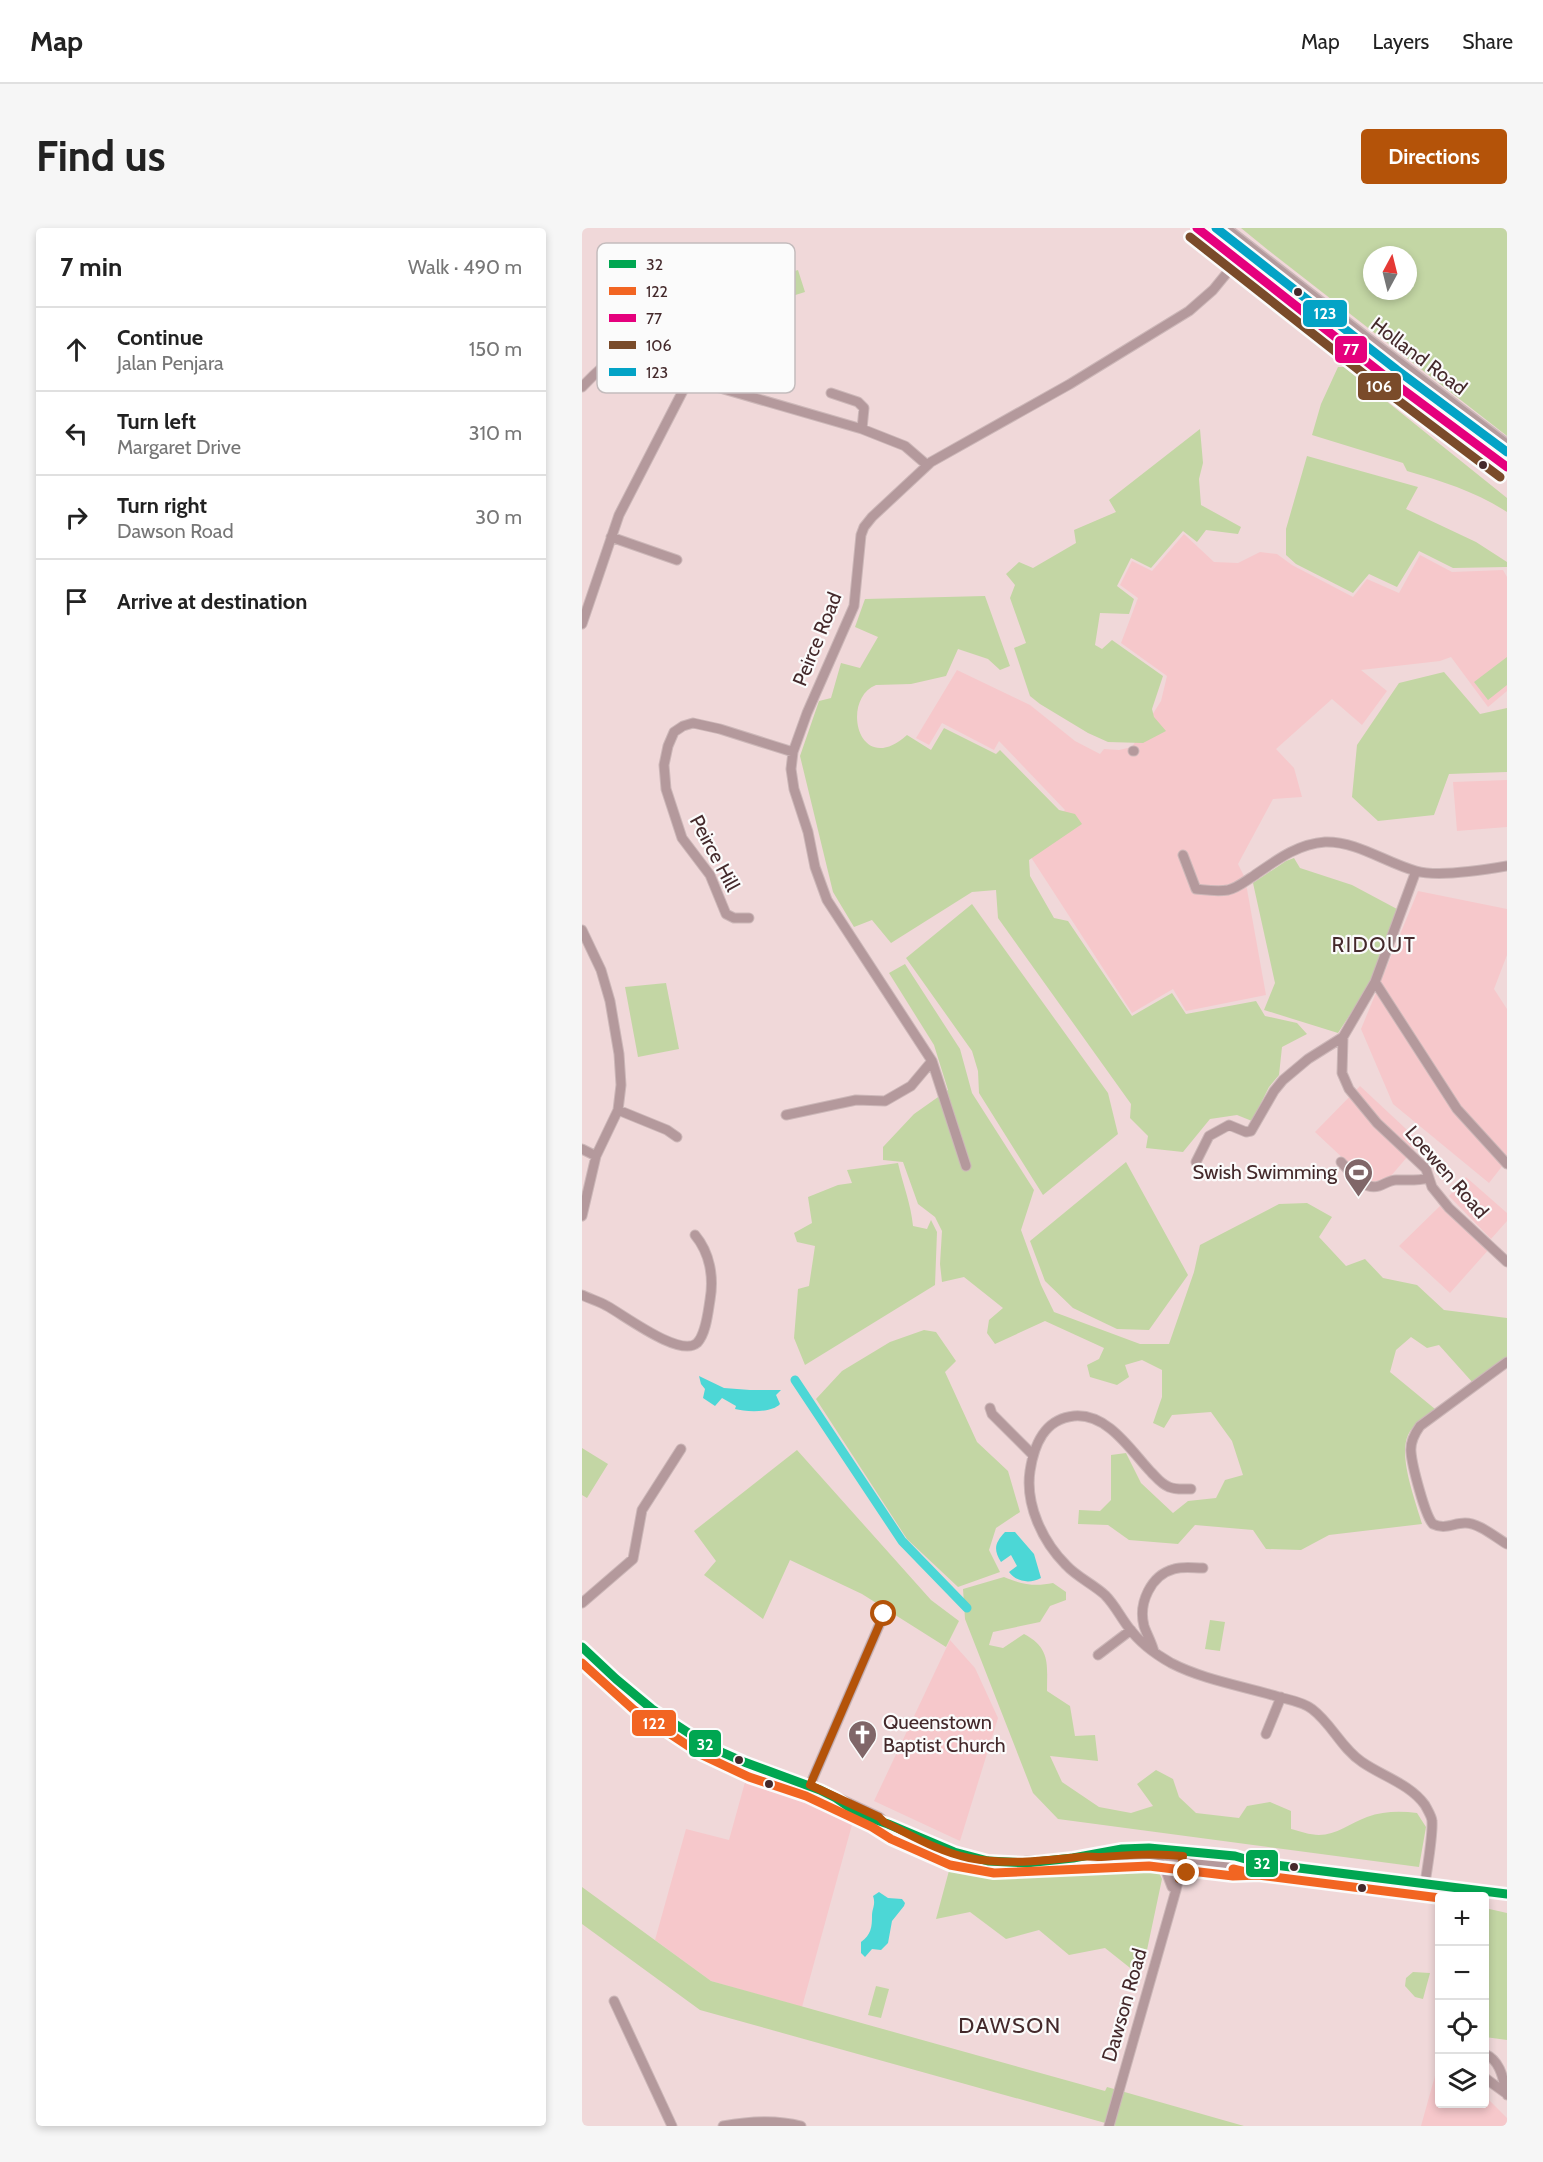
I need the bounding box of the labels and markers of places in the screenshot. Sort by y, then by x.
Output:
unlabelled marker [1292,286,1304,298]
unlabelled marker [1477,459,1489,471]
sports icon: Swish Swimming [1342,1156,1374,1198]
place label: Swish Swimming [1193,1160,1338,1184]
place label: Queenstown Baptist Church [883,1710,1006,1757]
church icon: Queenstown Baptist Church [846,1718,878,1760]
unlabelled marker [733,1754,745,1766]
unlabelled marker [763,1778,775,1790]
unlabelled marker [1288,1861,1300,1873]
unlabelled marker [1356,1882,1368,1894]

